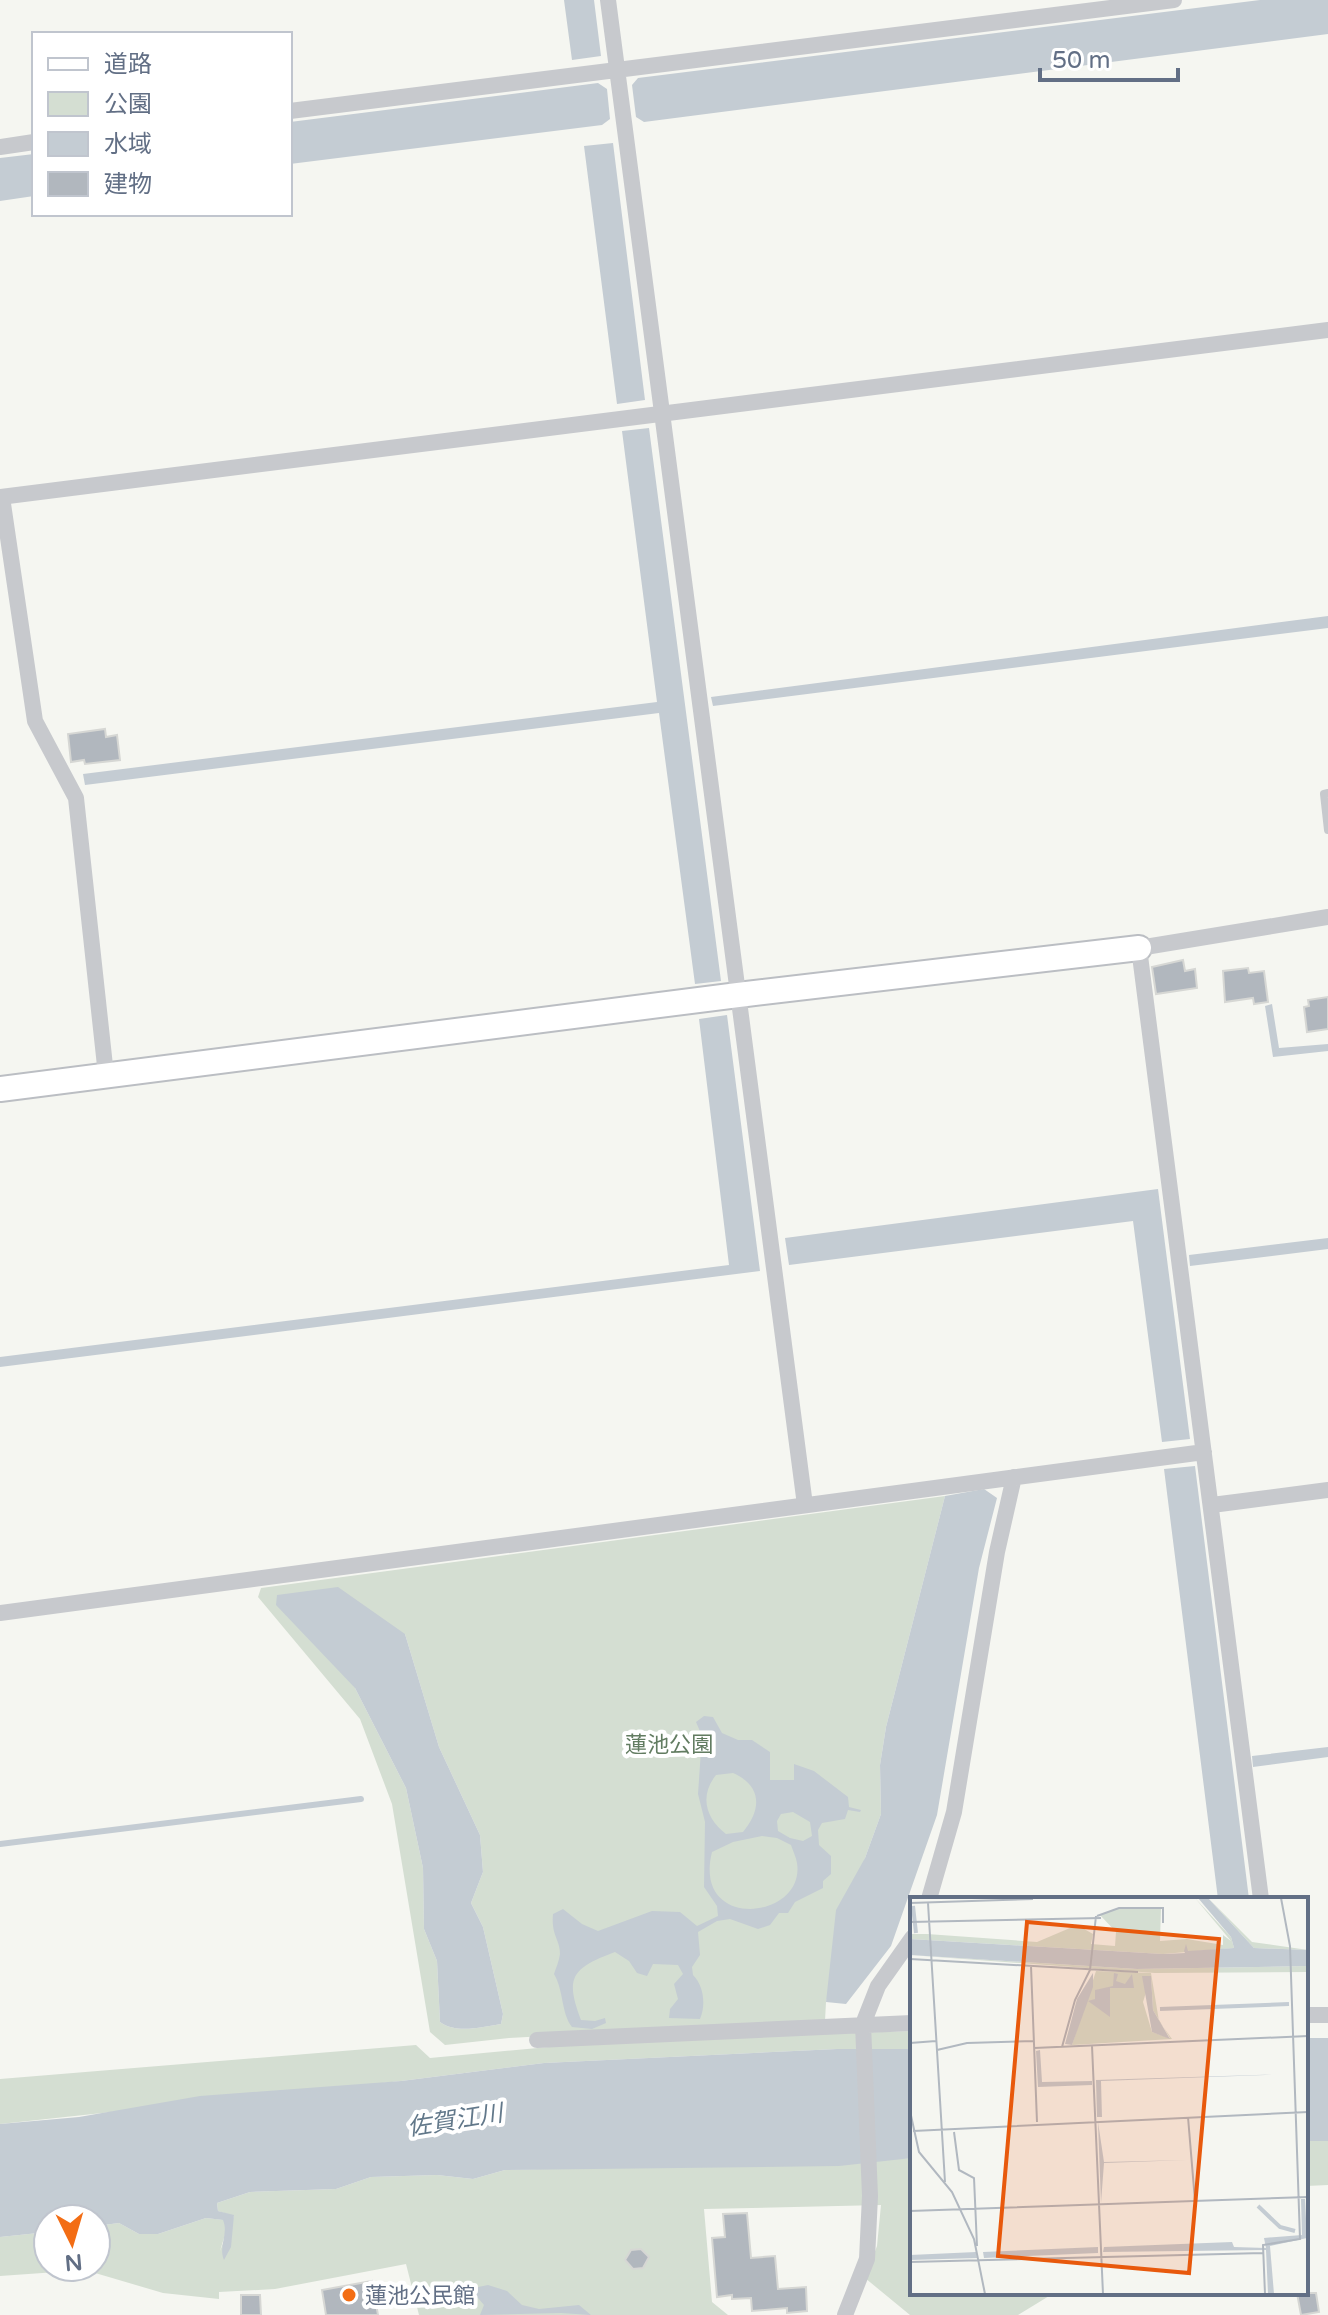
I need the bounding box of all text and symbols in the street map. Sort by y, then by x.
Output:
legend [32,32,292,216]
scale bar [1040,32,1178,82]
text: 50 m [1052,46,1110,75]
text: 道路 [104,50,152,79]
text: 公園 [104,90,152,119]
text: 水域 [104,130,152,159]
text: 建物 [104,170,152,199]
park label: 蓮池公園 [625,1732,713,1758]
inset map [910,1897,1308,2295]
water label: 佐賀江川 [405,2098,508,2142]
north arrow [32,2203,112,2283]
text: N [64,2248,84,2276]
place label: 蓮池公民館 [365,2283,475,2309]
marker: 蓮池公民館 [340,2286,358,2304]

